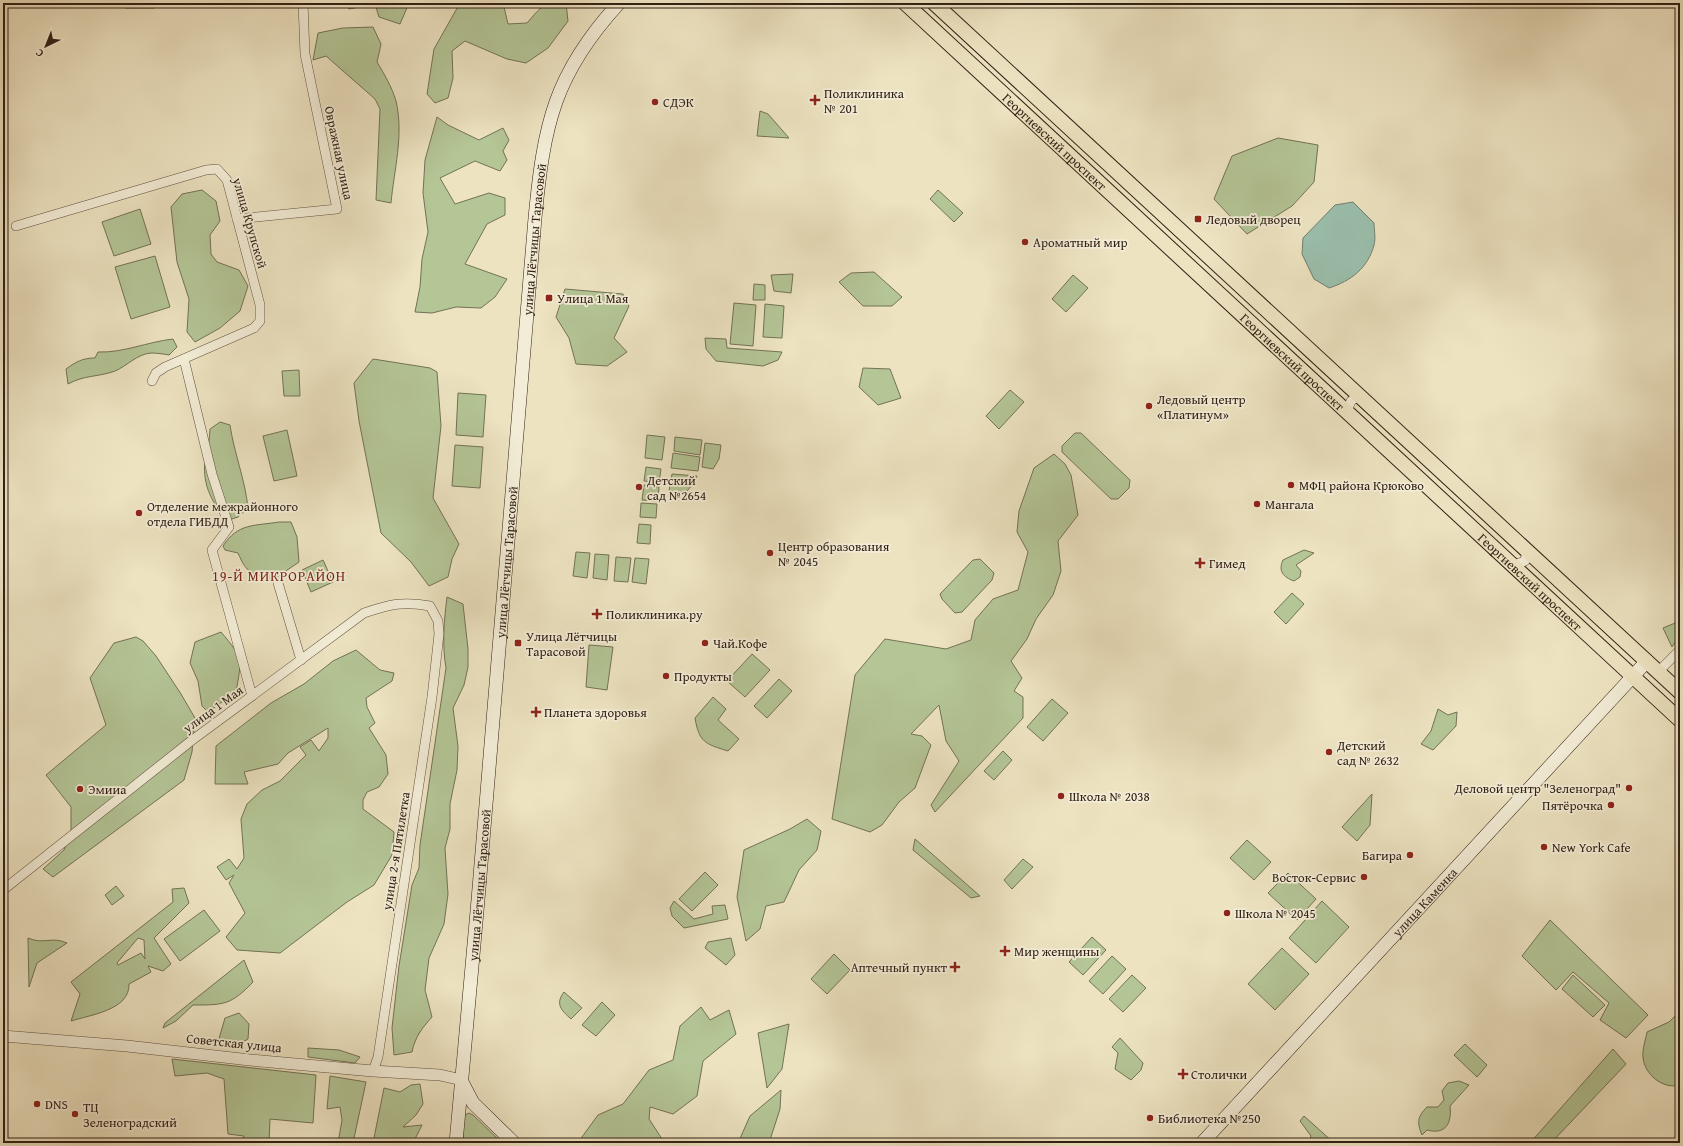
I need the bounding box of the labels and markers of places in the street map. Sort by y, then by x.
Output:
place label: Поликлиника № 201 [824,84,905,118]
place label: СДЭК [663,93,694,112]
marker: Поликлиника № 201 [809,94,821,106]
marker: СДЭК [650,97,660,107]
place label: Ледовый дворец [1206,210,1301,229]
marker: Ледовый дворец [1193,214,1203,224]
place label: Ароматный мир [1033,233,1128,252]
marker: Ароматный мир [1020,237,1030,247]
place label: Улица 1 Мая [557,289,629,308]
marker: Улица 1 Мая [544,293,554,303]
place label: Ледовый центр «Платинум» [1157,390,1245,424]
marker: Ледовый центр «Платинум» [1144,401,1154,411]
place label: Детский сад №2654 [646,471,706,505]
place label: МФЦ района Крюково [1299,476,1424,495]
marker: МФЦ района Крюково [1286,480,1296,490]
marker: Детский сад №2654 [634,482,644,492]
place label: Мангала [1265,495,1315,514]
place label: Отделение межрайонного отдела ГИБДД [147,497,299,531]
marker: Мангала [1252,499,1262,509]
marker: Отделение межрайонного отдела ГИБДД [134,508,144,518]
place label: Центр образования № 2045 [778,537,890,571]
marker: Центр образования № 2045 [765,548,775,558]
place label: Гимед [1209,554,1246,573]
marker: Гимед [1194,557,1206,569]
place label: Поликлиника.ру [606,605,703,624]
marker: Поликлиника.ру [591,608,603,620]
place label: Улица Лётчицы Тарасовой [526,627,617,661]
place label: Чай.Кофе [713,634,767,653]
marker: Улица Лётчицы Тарасовой [513,638,523,648]
marker: Чай.Кофе [700,638,710,648]
place label: Продукты [674,667,732,686]
marker: Продукты [661,671,671,681]
place label: Планета здоровья [544,703,647,722]
marker: Планета здоровья [531,707,541,717]
place label: Детский сад № 2632 [1336,736,1399,770]
marker: Детский сад № 2632 [1324,747,1334,757]
place label: Деловой центр "Зеленоград" [1454,779,1621,798]
place label: Эмииа [88,780,127,799]
marker: Деловой центр "Зеленоград" [1624,783,1634,793]
marker: Эмииа [75,784,85,794]
place label: Школа № 2038 [1069,787,1150,806]
marker: Школа № 2038 [1056,791,1066,801]
place label: Пятёрочка [1542,796,1604,815]
marker: Пятёрочка [1606,800,1616,810]
place label: New York Cafe [1552,838,1631,857]
marker: New York Cafe [1539,842,1549,852]
place label: Багира [1362,846,1403,865]
marker: Багира [1405,850,1415,860]
place label: Восток-Сервис [1272,868,1356,887]
marker: Восток-Сервис [1359,872,1369,882]
place label: Школа № 2045 [1235,904,1316,923]
marker: Школа № 2045 [1222,908,1232,918]
place label: Мир женщины [1014,942,1099,961]
marker: Мир женщины [999,945,1011,957]
place label: Аптечный пункт [851,958,948,977]
marker: Аптечный пункт [950,962,960,972]
place label: Столички [1191,1065,1248,1084]
marker: Столички [1178,1069,1188,1079]
place label: DNS [45,1095,68,1114]
place label: ТЦ Зеленоградский [83,1098,177,1132]
marker: DNS [32,1099,42,1109]
marker: ТЦ Зеленоградский [70,1109,80,1119]
place label: Библиотека №250 [1158,1109,1261,1128]
marker: Библиотека №250 [1145,1113,1155,1123]

